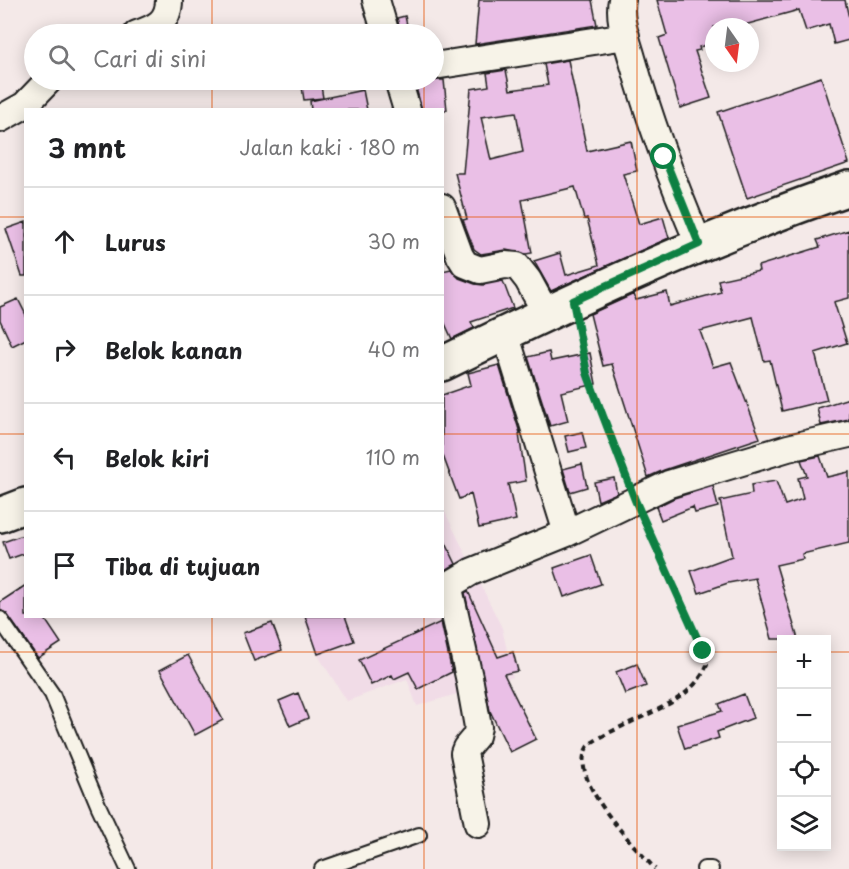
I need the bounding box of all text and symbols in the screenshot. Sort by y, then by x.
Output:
north arrow [705,18,759,72]
search box [24,24,444,90]
icon: search [45,41,78,74]
text: Cari di sini [93,41,206,74]
text: 3 mnt [48,128,126,167]
text: Jalan kaki · 180 m [240,132,420,162]
route start [650,143,676,169]
icon: ahead [48,225,81,258]
text: Lurus [105,225,166,258]
text: 30 m [367,226,420,256]
icon: right [48,333,81,366]
text: Belok kanan [105,333,242,366]
text: 40 m [368,334,420,364]
icon: left [48,441,81,474]
text: Belok kiri [105,441,209,474]
text: 110 m [366,442,420,472]
icon: arrive [48,549,81,582]
text: Tiba di tujuan [105,549,260,582]
map controls [777,635,831,851]
button: + [777,635,831,689]
route end [689,637,715,663]
button: − [777,689,831,743]
button: locate [777,743,831,797]
button: layers [777,797,831,851]

